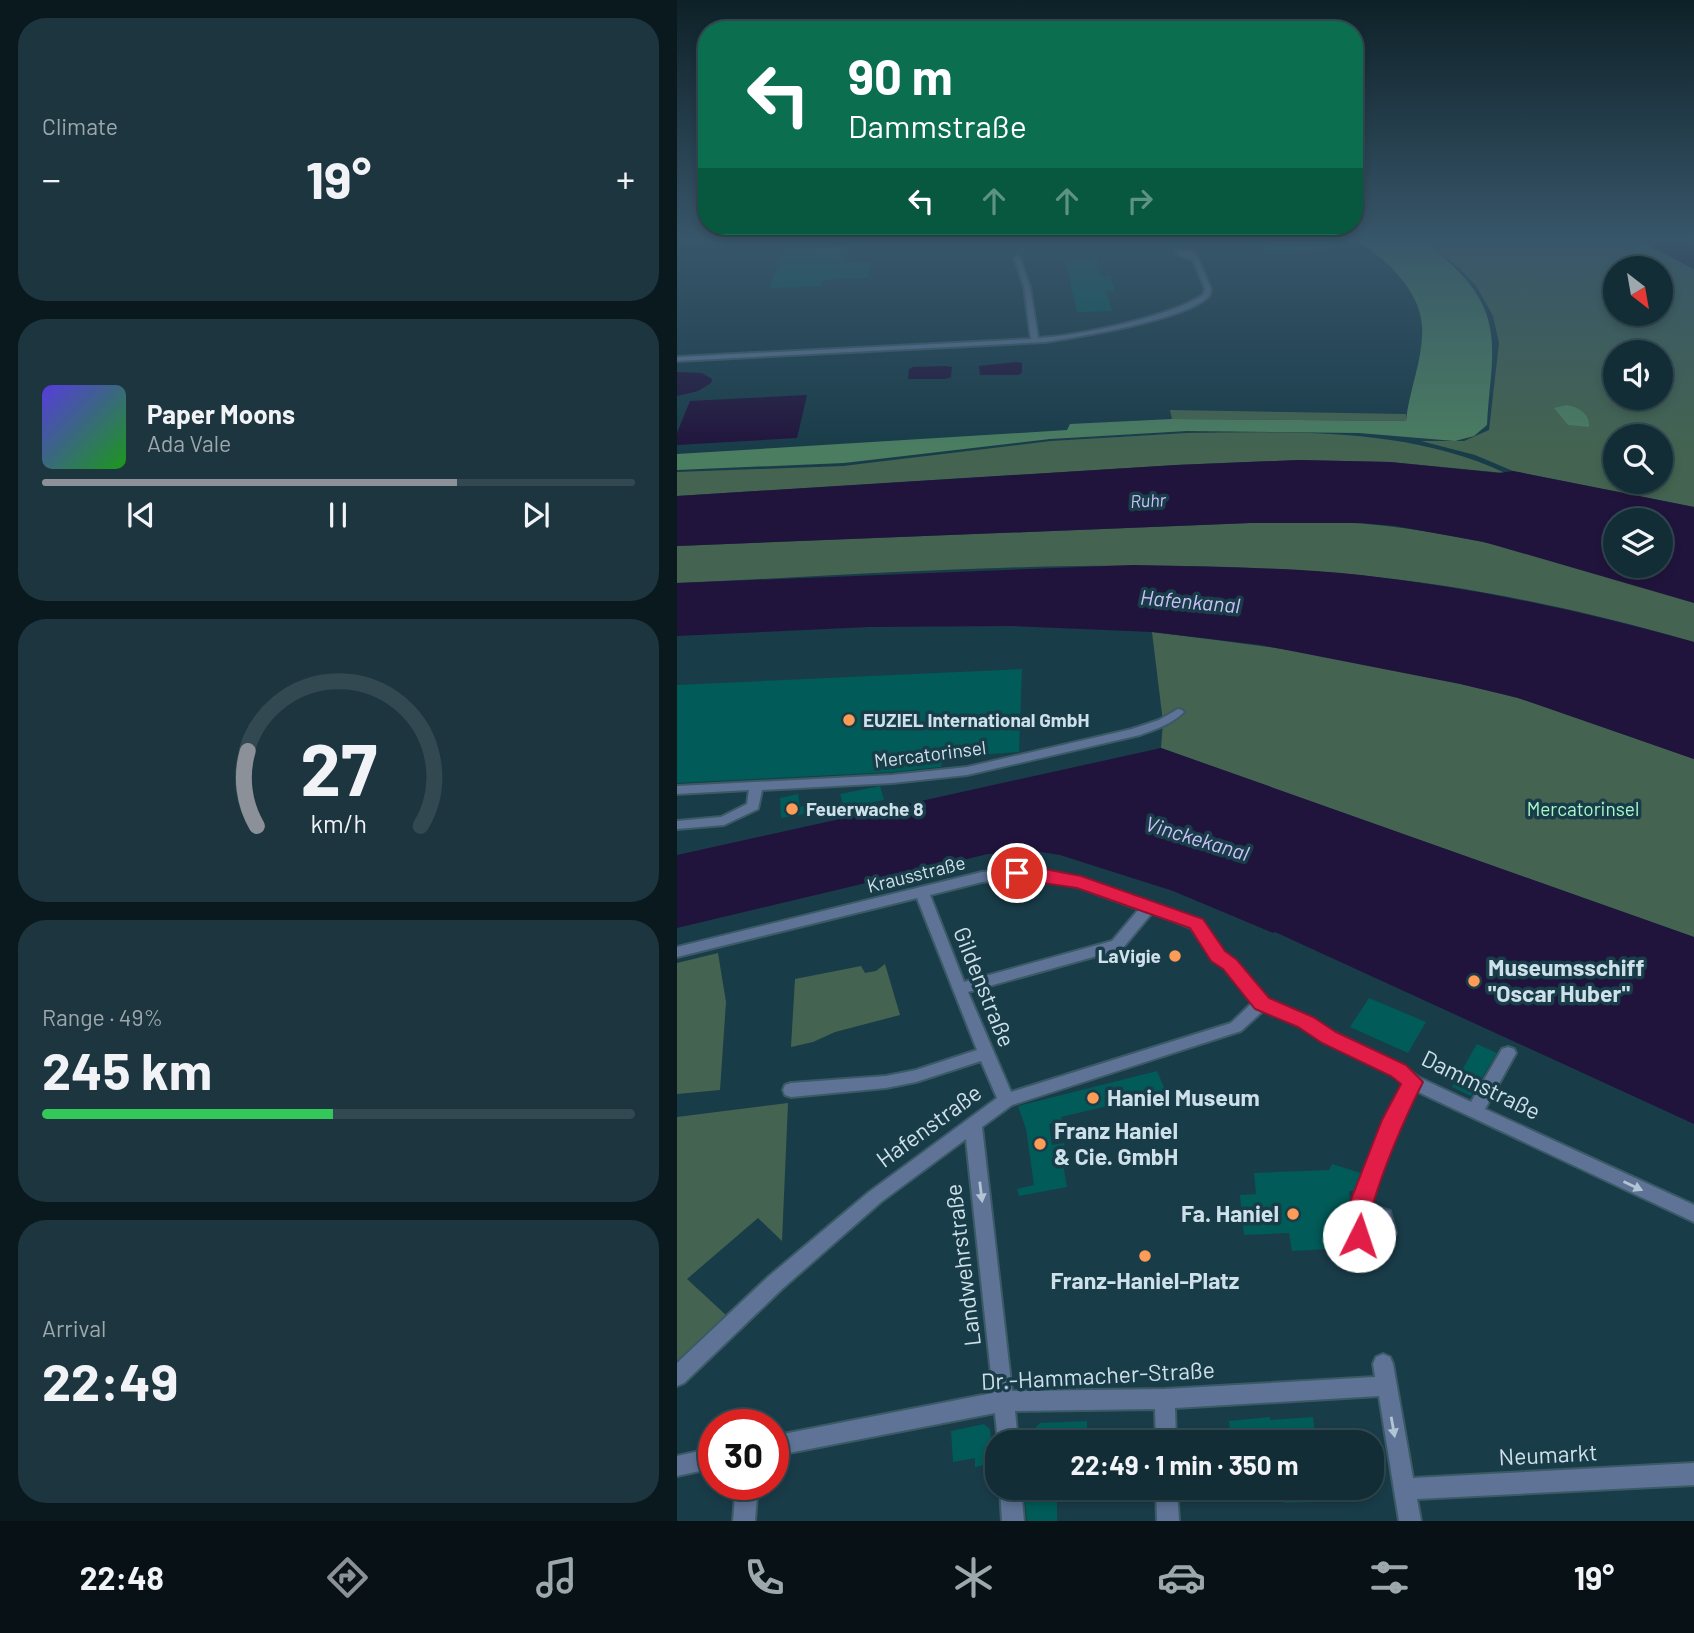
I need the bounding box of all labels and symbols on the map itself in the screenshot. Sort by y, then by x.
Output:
north arrow [1603,256,1673,326]
water label: Ruhr [1129,488,1167,512]
water label: Hafenkanal [1139,584,1241,617]
place label: EUZIEL International GmbH [863,708,1089,731]
marker: EUZIEL International GmbH [841,712,857,728]
street label: Mercatorinsel [873,735,987,772]
place label: Feuerwache 8 [806,797,924,820]
park label: Mercatorinsel [1527,797,1639,820]
marker: Feuerwache 8 [784,801,800,817]
water label: Vinckekanal [1143,810,1253,865]
pin [987,843,1047,903]
street label: Krausstraße [864,850,967,897]
street label: Gildenstraße [948,922,1022,1051]
place label: LaVigie [1098,944,1161,967]
marker: LaVigie [1167,948,1183,964]
place label: Museumsschiff "Oscar Huber" [1488,953,1644,1007]
marker: Museumsschiff "Oscar Huber" [1466,973,1482,989]
street label: Dammstraße [1418,1043,1545,1125]
street label: Hafenstraße [870,1078,986,1173]
place label: Haniel Museum [1107,1083,1260,1111]
marker: Haniel Museum [1085,1090,1101,1106]
place label: Franz Haniel & Cie. GmbH [1054,1116,1178,1170]
marker: Franz Haniel & Cie. GmbH [1032,1136,1048,1152]
one-way arrow [1623,1180,1644,1191]
one-way arrow [976,1181,987,1203]
street label: Landwehrstraße [938,1182,986,1348]
place label: Fa. Haniel [1181,1199,1279,1227]
position arrow [1322,1199,1396,1273]
marker: Fa. Haniel [1285,1206,1301,1222]
marker: Franz-Haniel-Platz [1137,1248,1153,1264]
place label: Franz-Haniel-Platz [1051,1266,1239,1294]
street label: Dr.-Hammacher-Straße [980,1355,1216,1395]
speed limit sign: 30 [698,1409,789,1500]
one-way arrow [1388,1416,1399,1438]
street label: Neumarkt [1498,1437,1598,1471]

